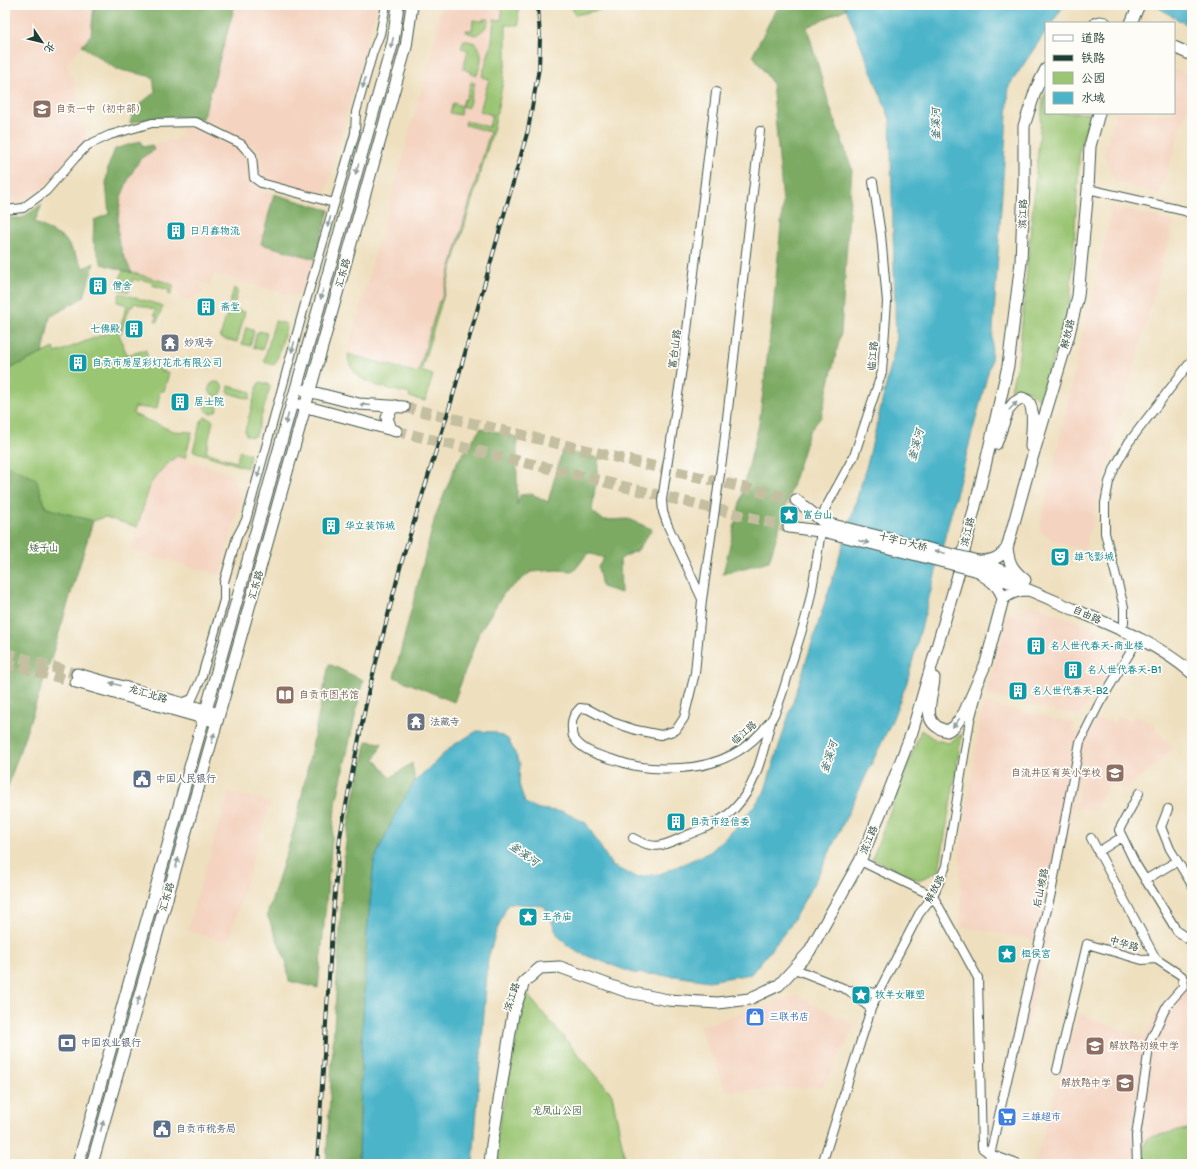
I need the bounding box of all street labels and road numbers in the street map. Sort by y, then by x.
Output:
street label: 滨江路 [1016,199,1030,229]
street label: 汇东路 [333,257,353,289]
street label: 解放路 [1059,318,1077,350]
street label: 富台山路 [666,328,684,370]
street label: 临江路 [866,341,880,371]
street label: 滨江路 [959,516,977,548]
street label: 十字口大桥 [877,530,929,554]
street label: 汇东路 [246,569,266,601]
street label: 自由路 [1071,603,1103,627]
street label: 龙汇北路 [127,683,169,705]
street label: 临江路 [729,719,759,747]
street label: 滨江路 [858,824,880,856]
street label: 后山坡路 [1031,867,1051,909]
street label: 解放路 [923,873,947,905]
street label: 汇东路 [157,881,177,913]
street label: 中华路 [1108,934,1140,954]
street label: 滨江路 [502,981,522,1013]

